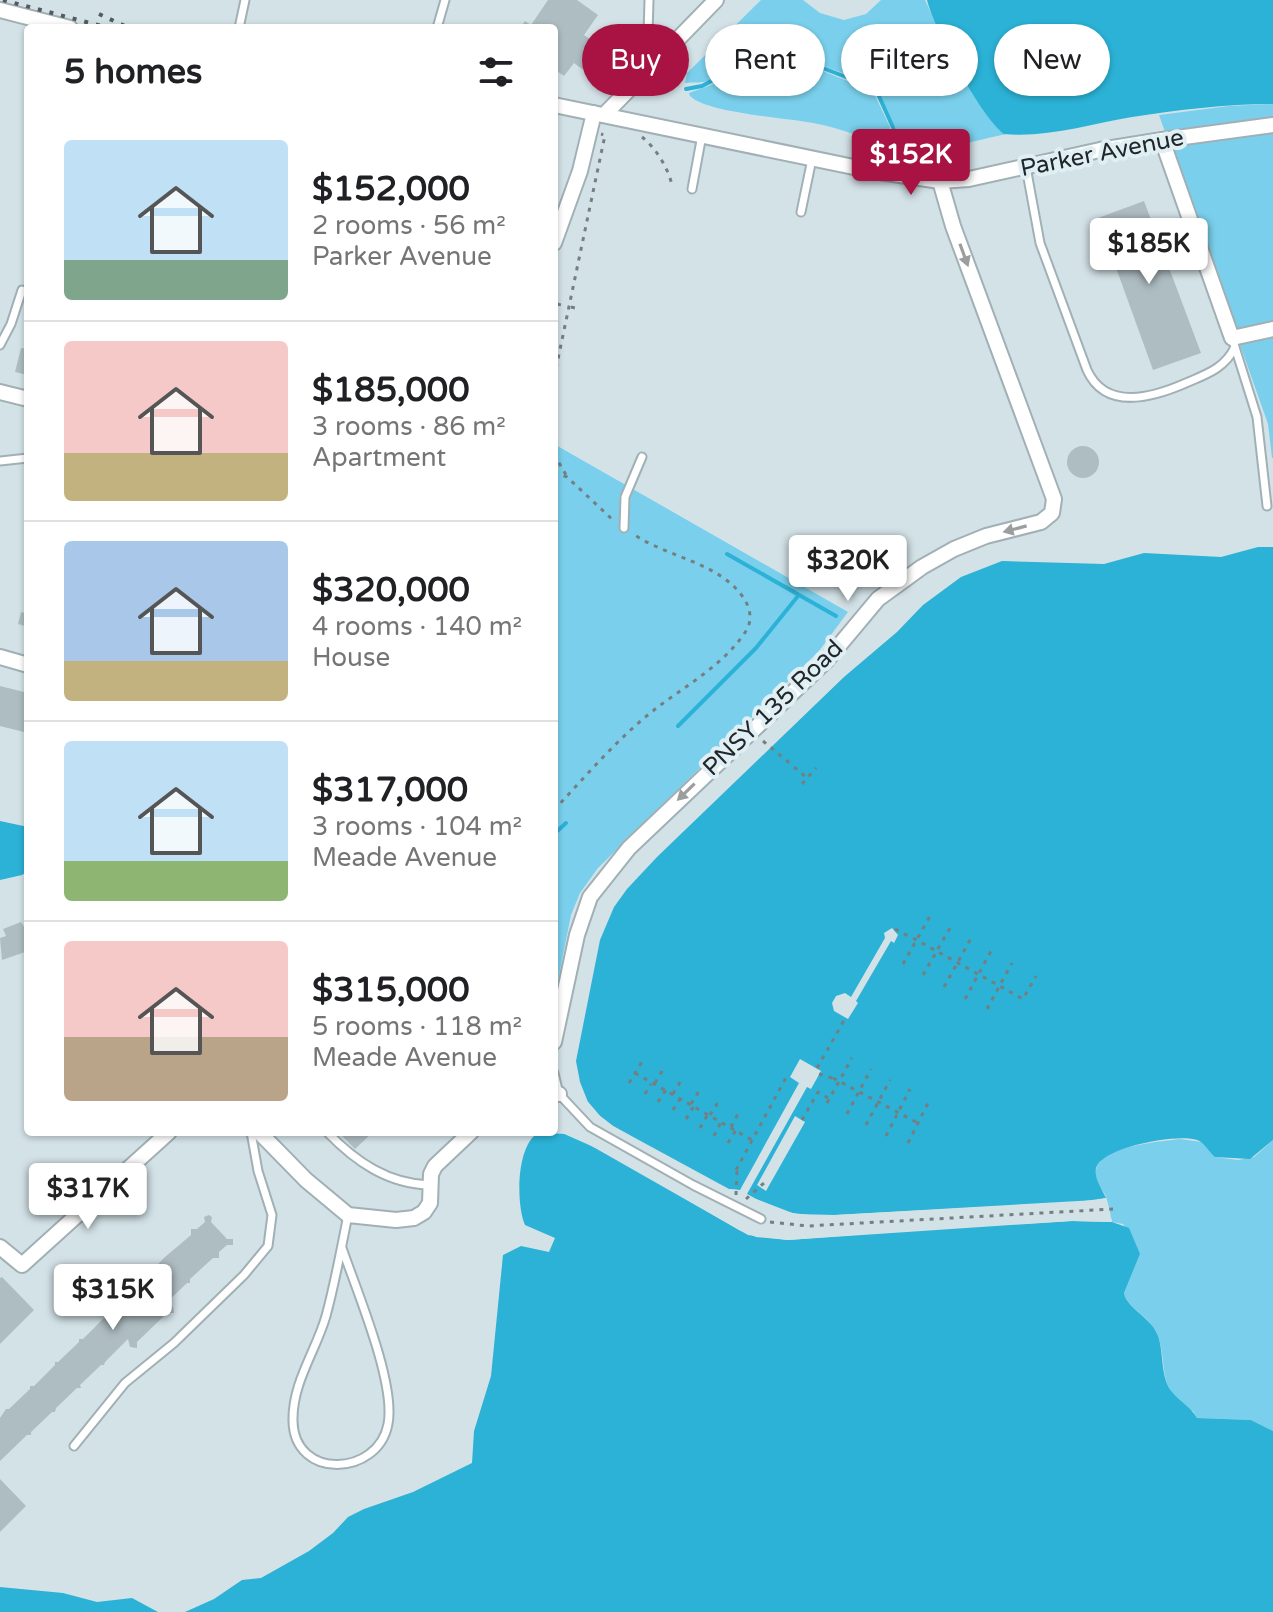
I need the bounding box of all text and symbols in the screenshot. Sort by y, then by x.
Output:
chip: Buy [582,24,689,96]
chip: Rent [705,24,825,96]
chip: Filters [841,24,978,96]
chip: New [994,24,1110,96]
icon: filters [474,50,518,94]
text: 5 homes [64,52,202,93]
street label: Parker Avenue [1018,123,1186,183]
pin: $152K [855,129,967,197]
text: $152K [870,139,952,170]
text: $152,000 [312,169,470,210]
icon: home [128,172,224,268]
text: 2 rooms · 56 m² [312,210,506,241]
pin: $185K [1093,218,1205,286]
text: $185K [1108,228,1190,259]
text: Parker Avenue [312,241,492,272]
one-way arrow [958,243,971,267]
text: $185,000 [312,370,470,411]
icon: home [128,373,224,469]
text: 3 rooms · 86 m² [312,411,506,442]
text: Apartment [312,442,446,473]
one-way arrow [1002,523,1027,535]
pin: $320K [792,535,904,603]
text: $320K [807,545,889,576]
text: $320,000 [312,570,470,611]
icon: home [128,573,224,669]
text: 4 rooms · 140 m² [312,611,522,642]
street label: PNSY 135 Road [697,634,849,782]
text: House [312,642,390,673]
text: $317,000 [312,770,468,811]
icon: home [128,773,224,869]
one-way arrow [677,783,696,801]
text: 3 rooms · 104 m² [312,811,522,842]
text: Meade Avenue [312,842,497,873]
text: $315,000 [312,970,470,1011]
icon: home [128,973,224,1069]
text: 5 rooms · 118 m² [312,1011,522,1042]
text: Meade Avenue [312,1042,497,1073]
pin: $317K [32,1163,144,1231]
text: $317K [47,1173,129,1204]
pin: $315K [57,1264,169,1332]
text: $315K [72,1274,154,1305]

